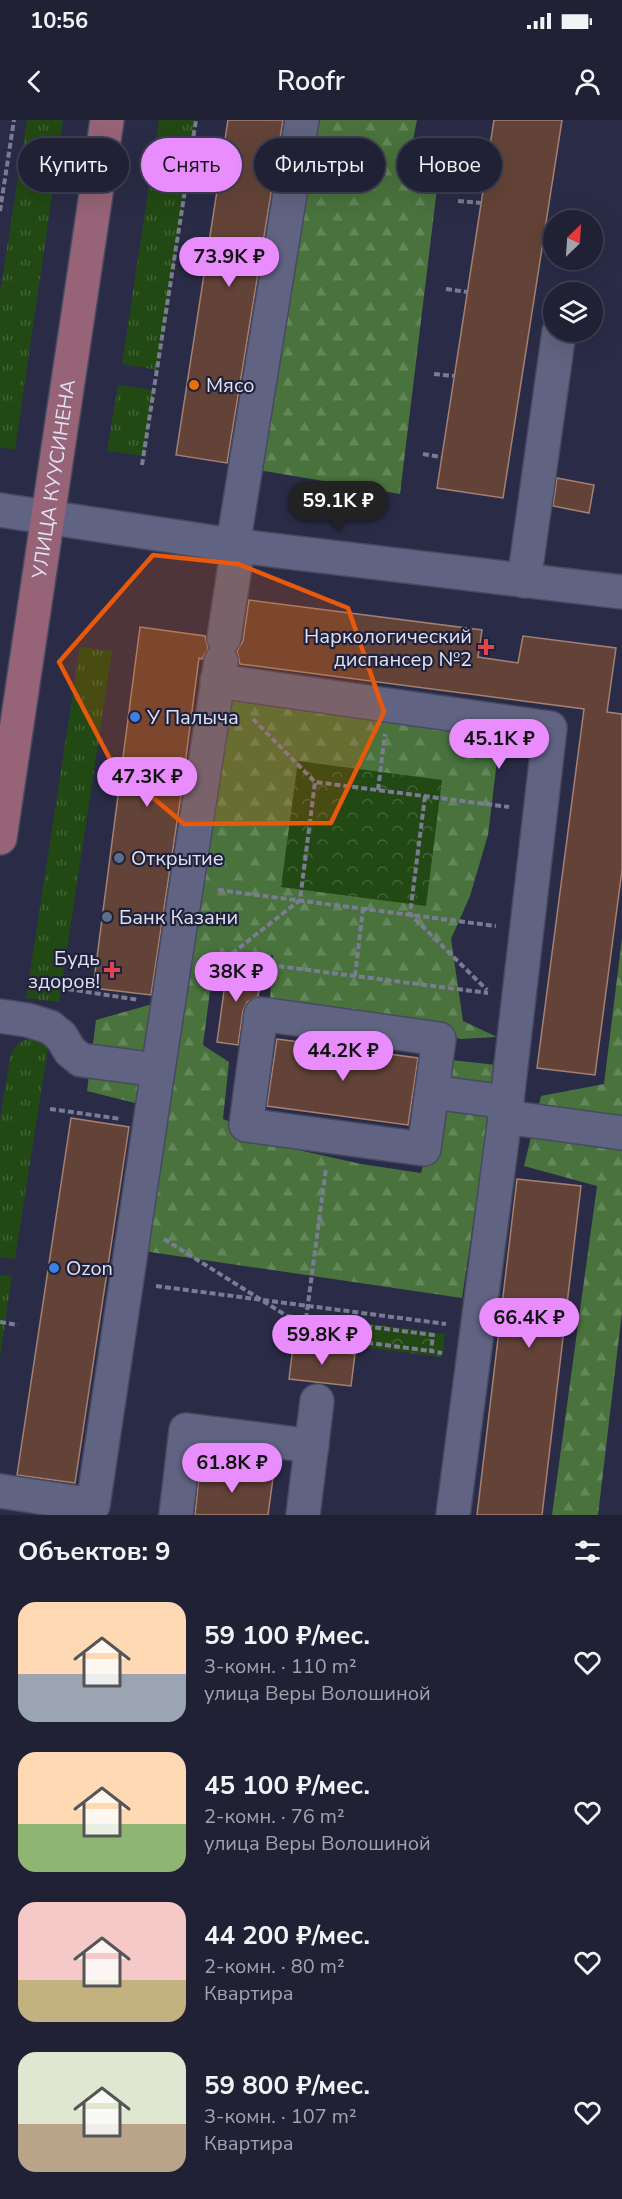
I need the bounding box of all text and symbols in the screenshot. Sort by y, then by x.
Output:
text: 10:56 [30,6,88,36]
text: Roofr [277,63,345,100]
icon: back [18,65,51,98]
icon: person [571,65,604,98]
chip: Купить [18,138,129,192]
chip: Снять [141,138,242,192]
chip: Фильтры [254,138,385,192]
chip: Новое [397,138,502,192]
north arrow [543,210,603,270]
map controls [543,210,603,342]
pin: 73.9K ₽ [174,237,284,288]
text: 73.9K ₽ [193,243,265,270]
button: layers [543,282,603,342]
place label: Мясо [206,372,255,399]
street label: УЛИЦА КУУСИНЕНА [26,377,82,581]
marker: Мясо [187,378,201,392]
pin: 59.1K ₽ [283,481,393,532]
text: 59.1K ₽ [302,487,374,514]
place label: Наркологический диспансер №2 [304,623,472,673]
marker: Наркологический диспансер №2 [477,638,495,656]
place label: У Палыча [146,704,239,731]
marker: У Палыча [128,710,142,724]
pin: 45.1K ₽ [444,719,554,770]
text: 45.1K ₽ [463,725,535,752]
pin: 47.3K ₽ [92,757,202,808]
text: 47.3K ₽ [111,763,183,790]
place label: Открытие [131,845,224,872]
marker: Открытие [112,851,126,865]
place label: Банк Казани [119,904,238,931]
marker: Банк Казани [100,910,114,924]
place label: Будь здоров! [28,945,100,995]
pin: 38K ₽ [194,952,278,1003]
text: 38K ₽ [209,958,263,985]
marker: Будь здоров! [105,963,119,977]
pin: 44.2K ₽ [288,1031,398,1082]
text: 44.2K ₽ [307,1037,379,1064]
place label: Ozon [66,1255,113,1282]
marker: Ozon [47,1261,61,1275]
pin: 66.4K ₽ [474,1298,584,1349]
text: 66.4K ₽ [493,1304,565,1331]
pin: 59.8K ₽ [267,1315,377,1366]
text: 59.8K ₽ [286,1321,358,1348]
pin: 61.8K ₽ [177,1443,287,1494]
text: 61.8K ₽ [196,1449,268,1476]
text: Объектов: 9 [18,1534,171,1569]
icon: filters [571,1535,604,1568]
text: 59 100 ₽/мес. [204,1618,370,1653]
icon: home [66,1626,138,1698]
icon: heart [571,1646,604,1679]
text: 3-комн. · 110 m² [204,1653,357,1680]
text: улица Веры Волошиной [204,1680,431,1707]
text: 45 100 ₽/мес. [204,1768,370,1803]
icon: home [66,1776,138,1848]
icon: heart [571,1796,604,1829]
text: 2-комн. · 76 m² [204,1803,345,1830]
text: улица Веры Волошиной [204,1830,431,1857]
text: 44 200 ₽/мес. [204,1918,370,1953]
icon: home [66,1926,138,1998]
icon: heart [571,1946,604,1979]
text: 2-комн. · 80 m² [204,1953,345,1980]
text: Квартира [204,1980,294,2007]
text: 59 800 ₽/мес. [204,2068,370,2103]
icon: home [66,2076,138,2148]
icon: heart [571,2096,604,2129]
text: 3-комн. · 107 m² [204,2103,357,2130]
text: Квартира [204,2130,294,2157]

